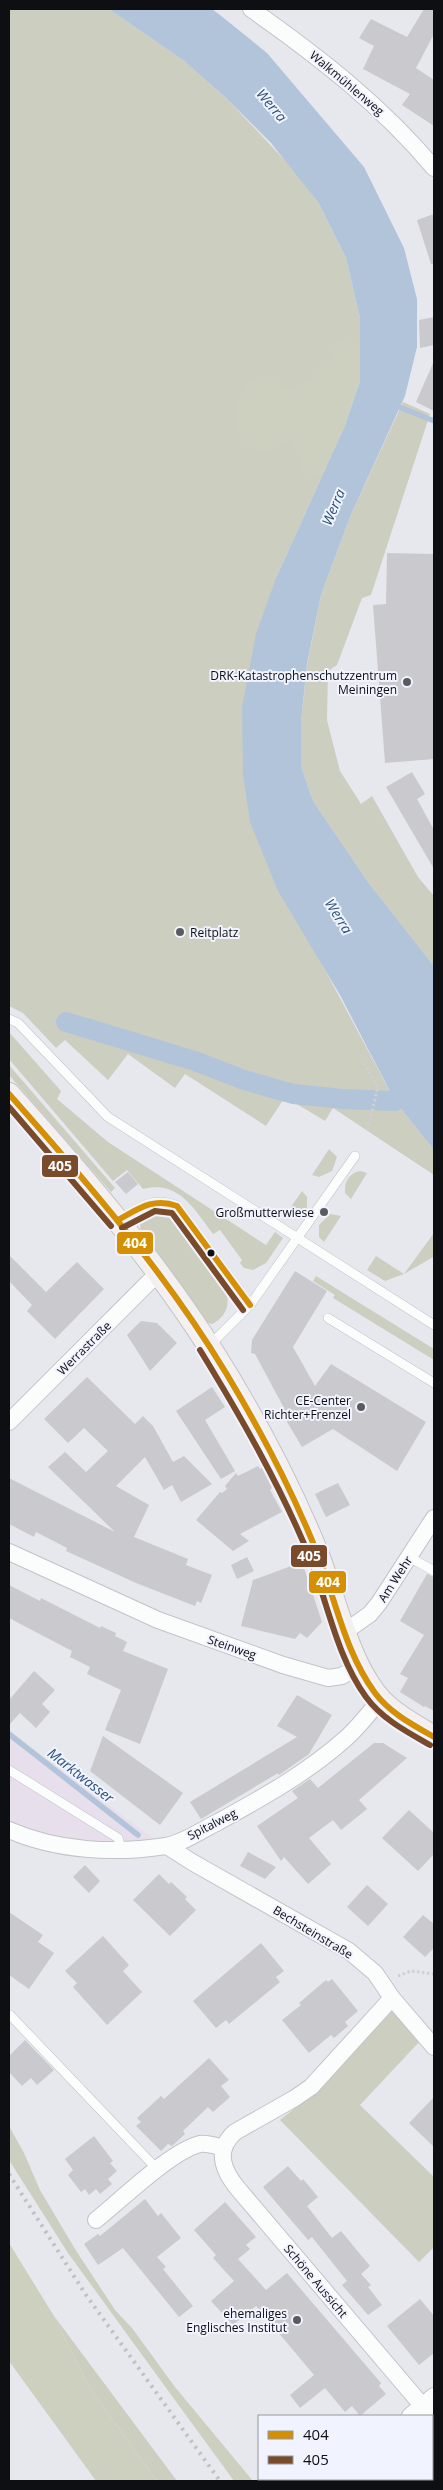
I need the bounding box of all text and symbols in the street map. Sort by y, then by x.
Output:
street label: Walkmühlenweg [306,47,388,120]
water label: Werra [252,84,292,126]
water label: Werra [317,486,349,528]
place label: DRK-Katastrophenschutzzentrum Meiningen [210,667,397,698]
marker: DRK-Katastrophenschutzzentrum Meiningen [401,676,413,688]
water label: Werra [321,895,357,937]
place label: Reitplatz [190,924,239,941]
marker: Reitplatz [174,926,186,938]
line badge: 405 [41,1154,79,1178]
text: 405 [48,1156,72,1175]
place label: Großmutterwiese [215,1204,314,1221]
marker: Großmutterwiese [318,1206,330,1218]
line badge: 404 [116,1231,154,1255]
text: 404 [123,1233,147,1252]
unlabelled marker [206,1248,216,1258]
street label: Werrastraße [53,1317,115,1379]
place label: CE-Center Richter+Frenzel [264,1392,351,1423]
marker: CE-Center Richter+Frenzel [355,1401,367,1413]
line badge: 405 [290,1544,328,1568]
text: 405 [297,1546,321,1565]
street label: Am Wehr [374,1553,416,1605]
line badge: 404 [308,1570,347,1594]
text: 404 [316,1572,340,1591]
street label: Steinweg [205,1631,259,1663]
water label: Marktwasser [44,1743,118,1807]
street label: Spitalweg [184,1804,240,1844]
street label: Bechsteinstraße [270,1901,356,1963]
street label: Schöne Aussicht [280,2241,352,2321]
place label: ehemaliges Englisches Institut [186,2305,287,2336]
marker: ehemaliges Englisches Institut [291,2314,303,2326]
legend [258,2415,433,2480]
text: 404 [303,2424,329,2444]
text: 405 [303,2449,329,2469]

